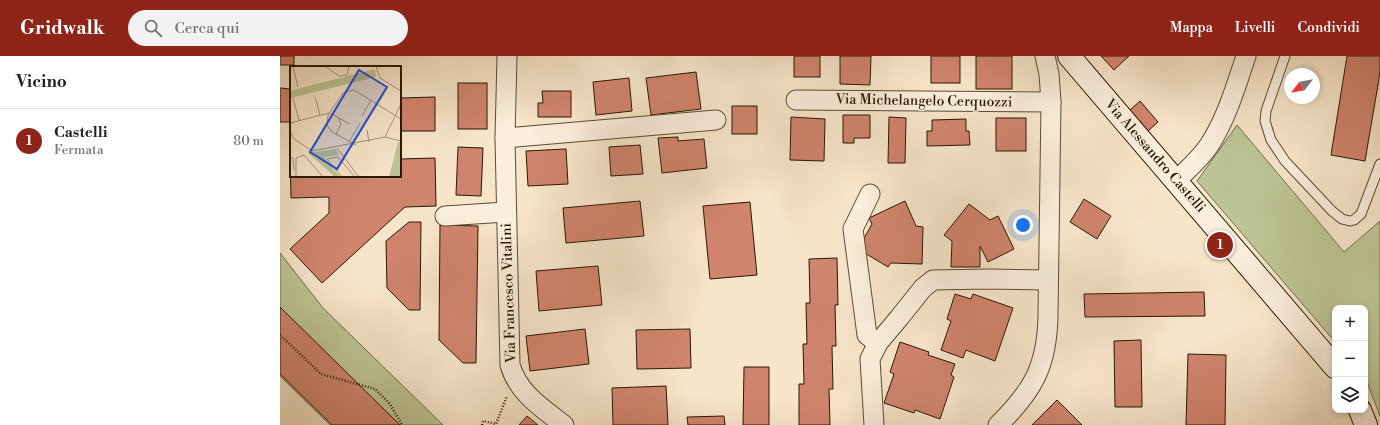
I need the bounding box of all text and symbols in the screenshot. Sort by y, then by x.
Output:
search box [128,10,408,46]
text: Gridwalk [20,16,104,40]
icon: search [142,17,164,39]
text: Cerca qui [174,19,240,38]
text: Mappa [1170,19,1213,37]
text: Livelli [1235,19,1275,37]
text: Condividi [1297,19,1360,37]
inset map [290,66,401,177]
north arrow [1284,68,1320,104]
text: Vicino [16,71,67,93]
street label: Via Michelangelo Cerquozzi [834,90,1013,112]
street label: Via Alessandro Castelli [1100,95,1209,217]
text: Castelli [54,123,107,142]
text: 1 [26,133,32,149]
text: 80 m [233,133,264,149]
text: Fermata [54,142,103,158]
your location [1013,215,1033,235]
street label: Via Francesco Vitalini [498,222,520,364]
pin: 1 [1207,230,1233,260]
map controls [1332,305,1368,413]
button: + [1332,305,1368,341]
button: − [1332,341,1368,377]
button: layers [1332,377,1368,413]

